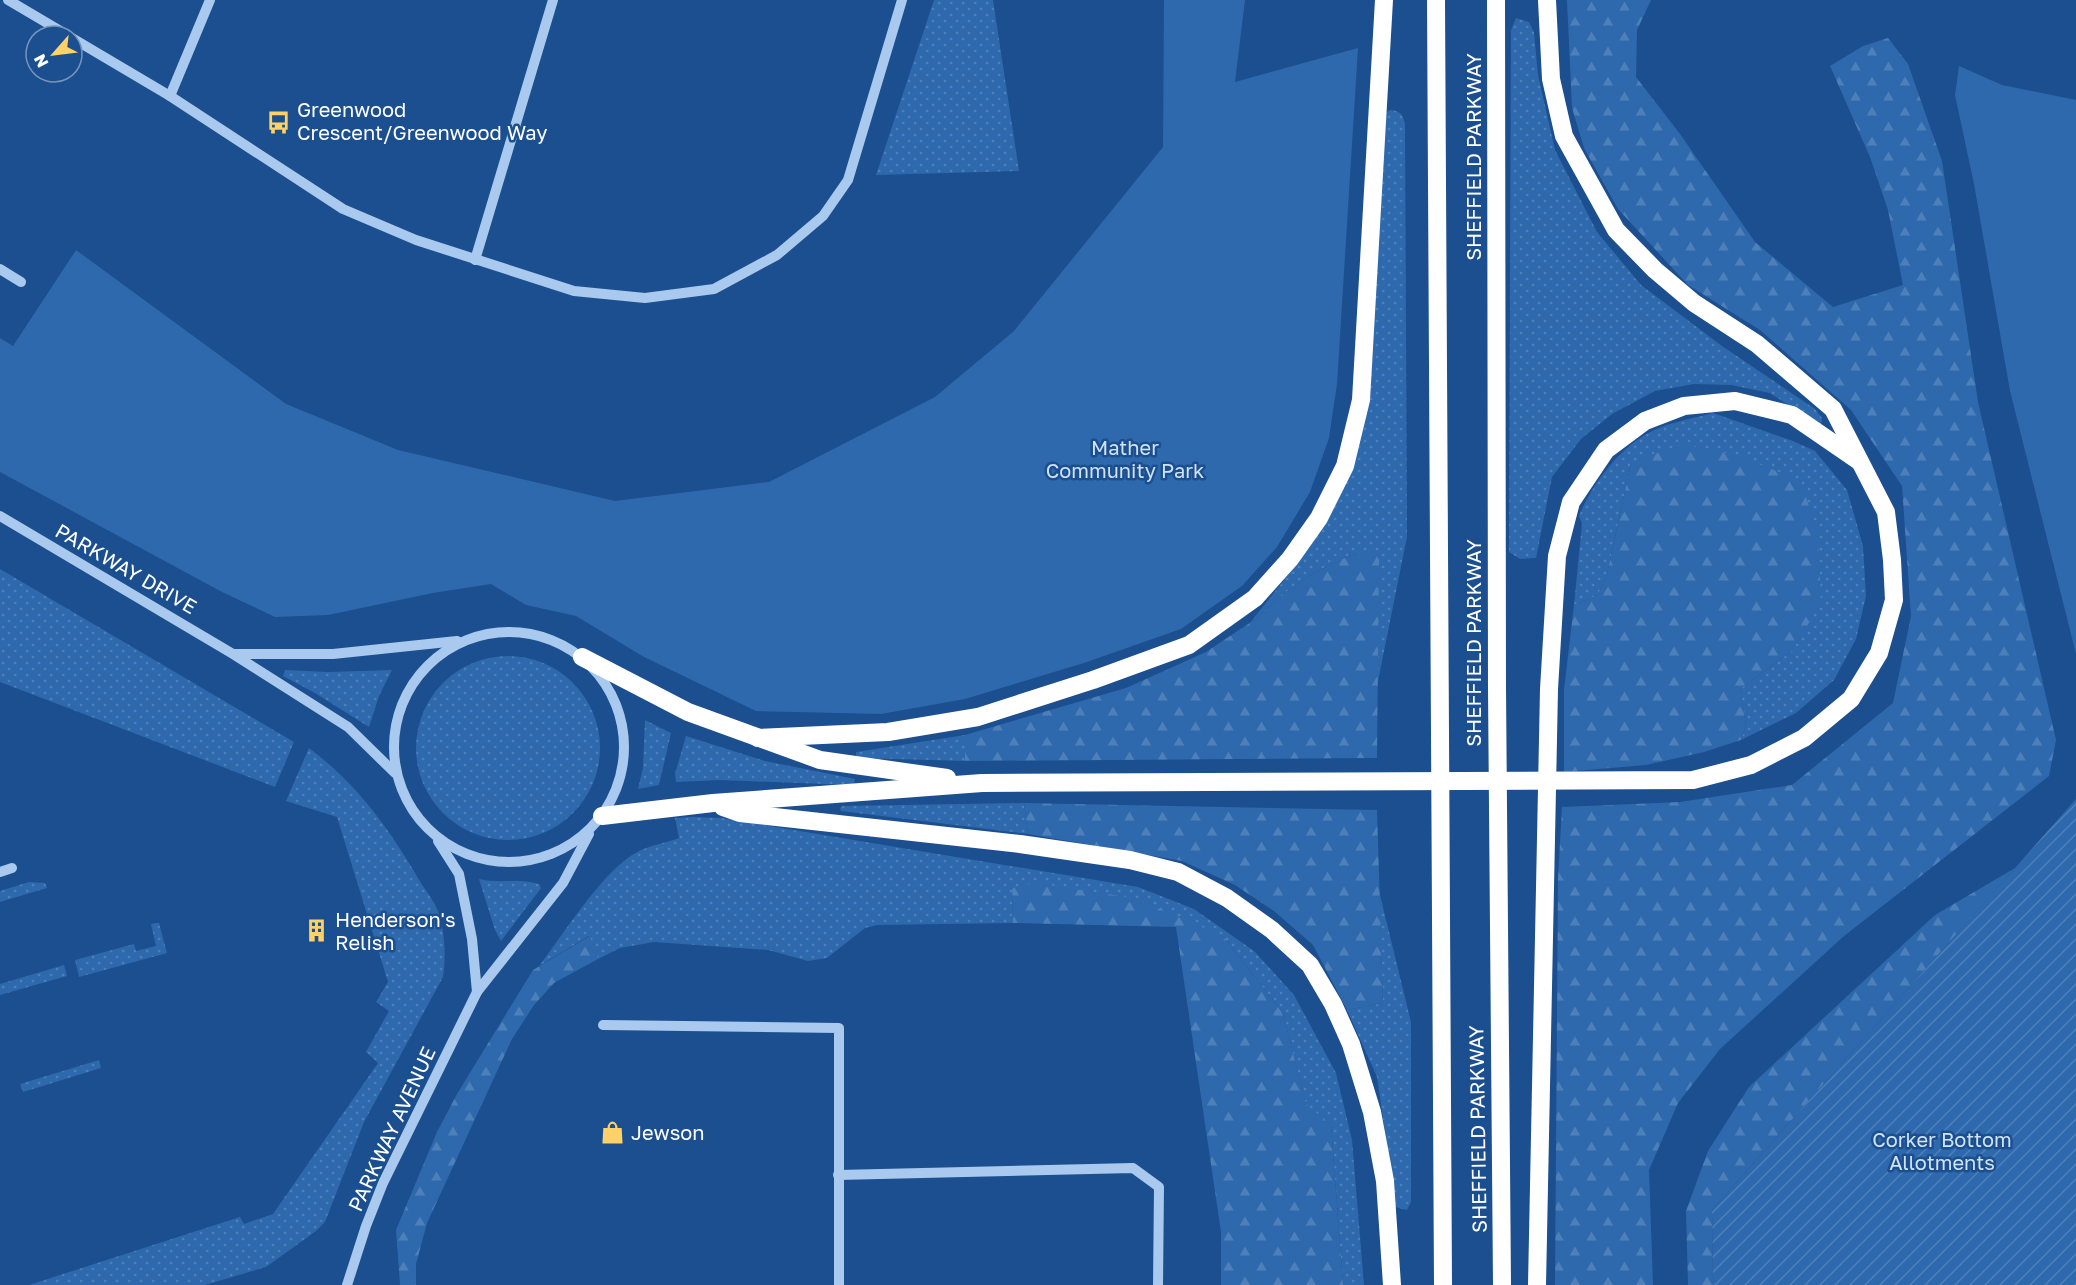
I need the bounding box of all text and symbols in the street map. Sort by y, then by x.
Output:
north arrow [24,24,84,84]
text: N [29,51,52,71]
street label: SHEFFIELD PARKWAY [1461,53,1485,261]
place label: Greenwood Crescent/Greenwood Way [297,97,547,144]
bus stop icon: Greenwood Crescent/Greenwood Way [266,109,292,135]
park label: Mather Community Park [1046,435,1204,482]
street label: PARKWAY DRIVE [52,518,201,618]
street label: SHEFFIELD PARKWAY [1461,539,1485,747]
place label: Henderson's Relish [335,907,456,954]
building icon: Henderson's Relish [304,918,330,944]
street label: SHEFFIELD PARKWAY [1463,1025,1491,1233]
street label: PARKWAY AVENUE [342,1042,440,1215]
shop icon: Jewson [600,1120,626,1146]
place label: Jewson [631,1120,705,1144]
park label: Corker Bottom Allotments [1872,1127,2012,1174]

